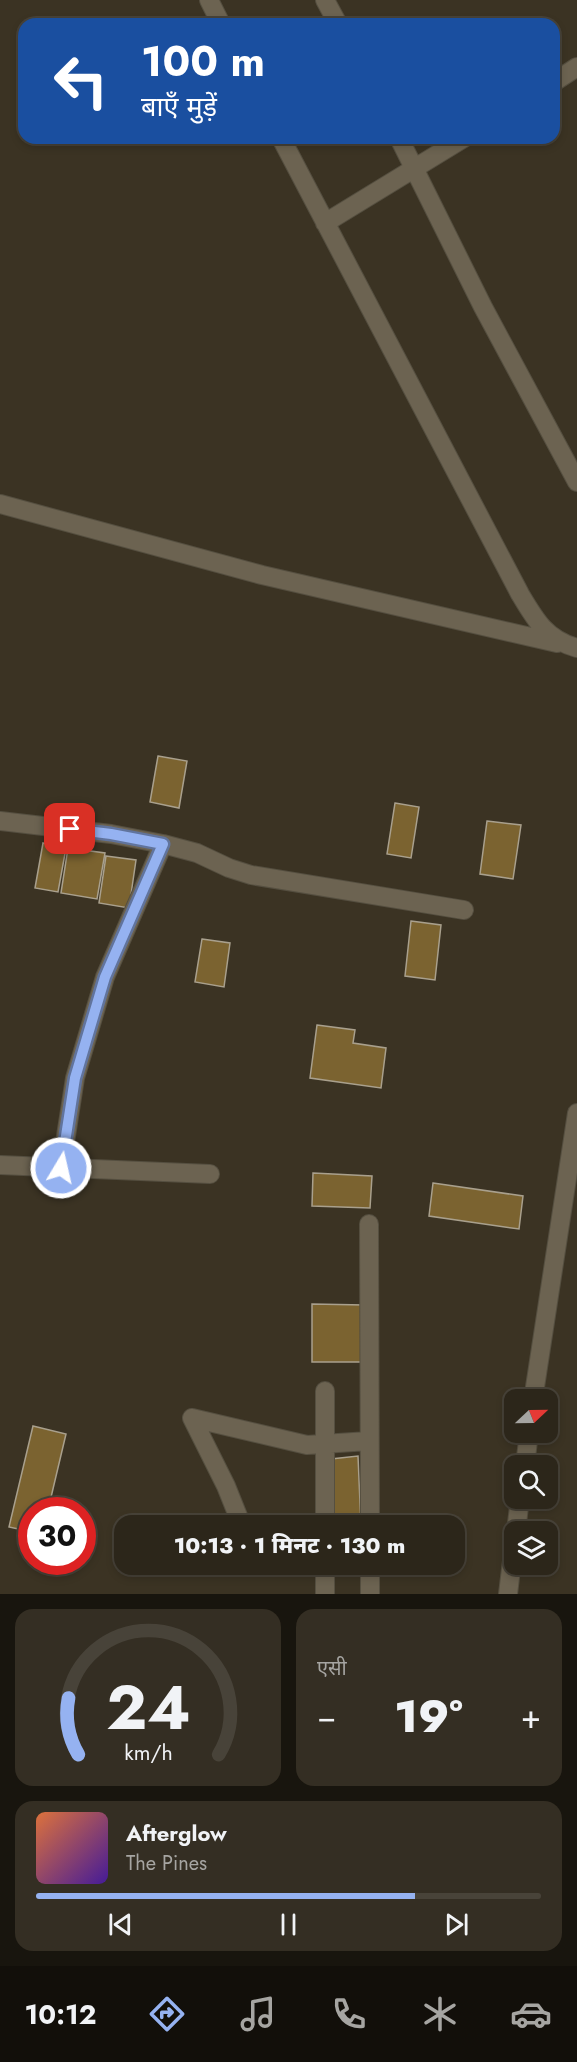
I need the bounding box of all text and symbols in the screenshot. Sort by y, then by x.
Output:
text: 100 m [141,31,265,92]
icon: left [42,42,120,120]
text: बाएँ मुड़ें [141,87,217,126]
pin [44,803,95,854]
icon: arrive [53,812,86,845]
position arrow [29,1136,93,1200]
north arrow [504,1389,558,1443]
map controls [504,1389,558,1575]
button: search [504,1455,558,1509]
speed limit sign: 30 [18,1497,96,1575]
button: layers [504,1521,558,1575]
text: 10:13 · 1 मिनट · 130 m [174,1529,405,1561]
text: एसी [317,1654,347,1683]
text: 24 [106,1662,190,1752]
text: 19° [394,1684,463,1749]
text: − [317,1693,336,1740]
text: + [521,1693,541,1740]
text: km/h [124,1737,172,1768]
text: Afterglow [126,1817,227,1849]
text: The Pines [126,1849,207,1878]
icon: previous [104,1908,137,1941]
icon: pause [272,1908,305,1941]
icon: next [440,1908,473,1941]
icon: directions [146,1993,188,2035]
icon: music [237,1993,279,2035]
icon: phone [328,1993,370,2035]
icon: climate [419,1993,461,2035]
icon: car [510,1993,552,2035]
text: 10:12 [25,1995,96,2034]

